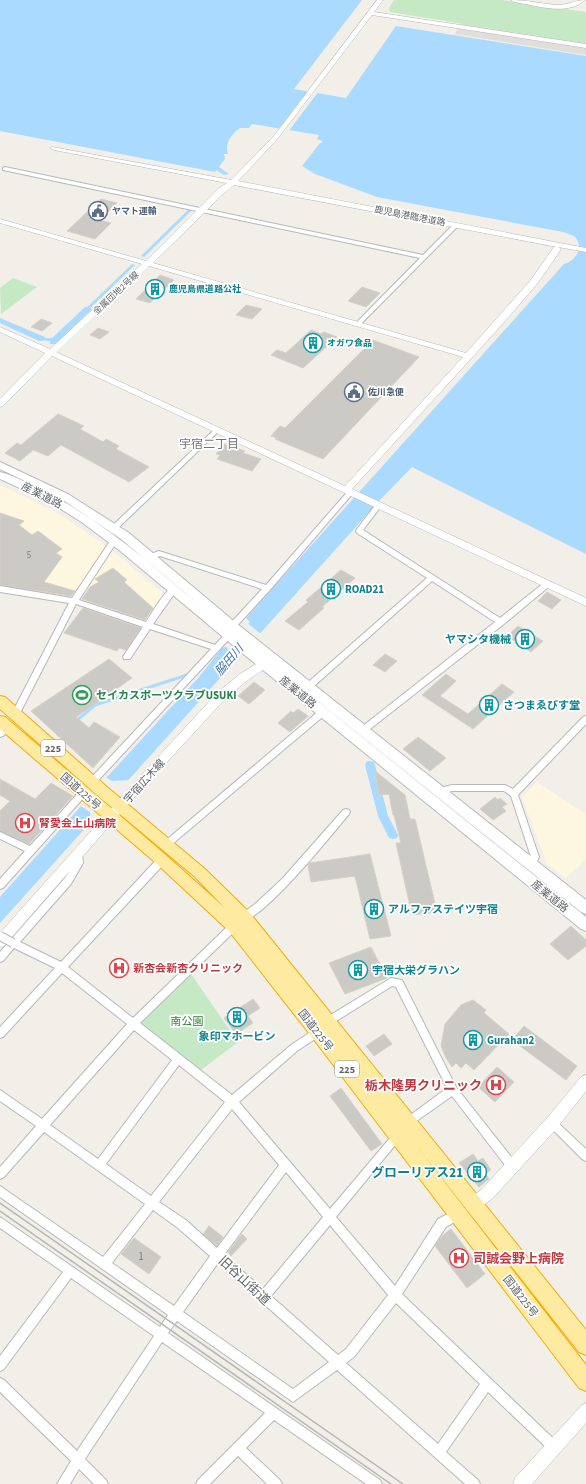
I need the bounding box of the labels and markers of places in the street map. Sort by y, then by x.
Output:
public building icon: ヤマト運輸 [87,200,109,222]
place label: ヤマト運輸 [112,205,157,218]
building icon: 鹿児島県道路公社 [144,278,166,300]
place label: 鹿児島県道路公社 [169,283,241,296]
building icon: オガワ食品 [302,332,324,354]
place label: オガワ食品 [327,337,372,350]
public building icon: 佐川急便 [343,381,365,403]
place label: 佐川急便 [367,386,404,399]
building icon: ROAD21 [320,578,342,600]
place label: ROAD21 [345,582,384,597]
building icon: ヤマシタ機械 [514,628,536,650]
place label: ヤマシタ機械 [445,632,511,647]
sports icon: セイカスポーツクラブUSUKI [71,684,93,706]
place label: セイカスポーツクラブUSUKI [96,688,236,703]
building icon: さつまゑびす堂 [478,694,500,716]
place label: さつまゑびす堂 [503,698,580,713]
hospital icon: 腎愛会上山病院 [14,812,36,834]
place label: 腎愛会上山病院 [39,816,116,831]
building icon: アルファステイツ宇宿 [363,898,385,920]
place label: アルファステイツ宇宿 [388,902,498,917]
hospital icon: 新杏会新杏クリニック [108,957,130,979]
building icon: 宇宿大栄グラハン [347,959,369,981]
place label: 新杏会新杏クリニック [133,961,243,976]
place label: 宇宿大栄グラハン [372,963,460,978]
building icon: 象印マホービン [226,1006,248,1028]
place label: 象印マホービン [199,1029,276,1044]
building icon: Gurahan2 [462,1029,484,1051]
place label: Gurahan2 [487,1033,535,1048]
hospital icon: 栃木隆男クリニック [485,1074,507,1096]
place label: 栃木隆男クリニック [365,1077,482,1095]
building icon: グローリアス21 [466,1161,488,1183]
place label: グローリアス21 [371,1164,463,1182]
hospital icon: 司誠会野上病院 [448,1247,470,1269]
place label: 司誠会野上病院 [473,1250,564,1268]

